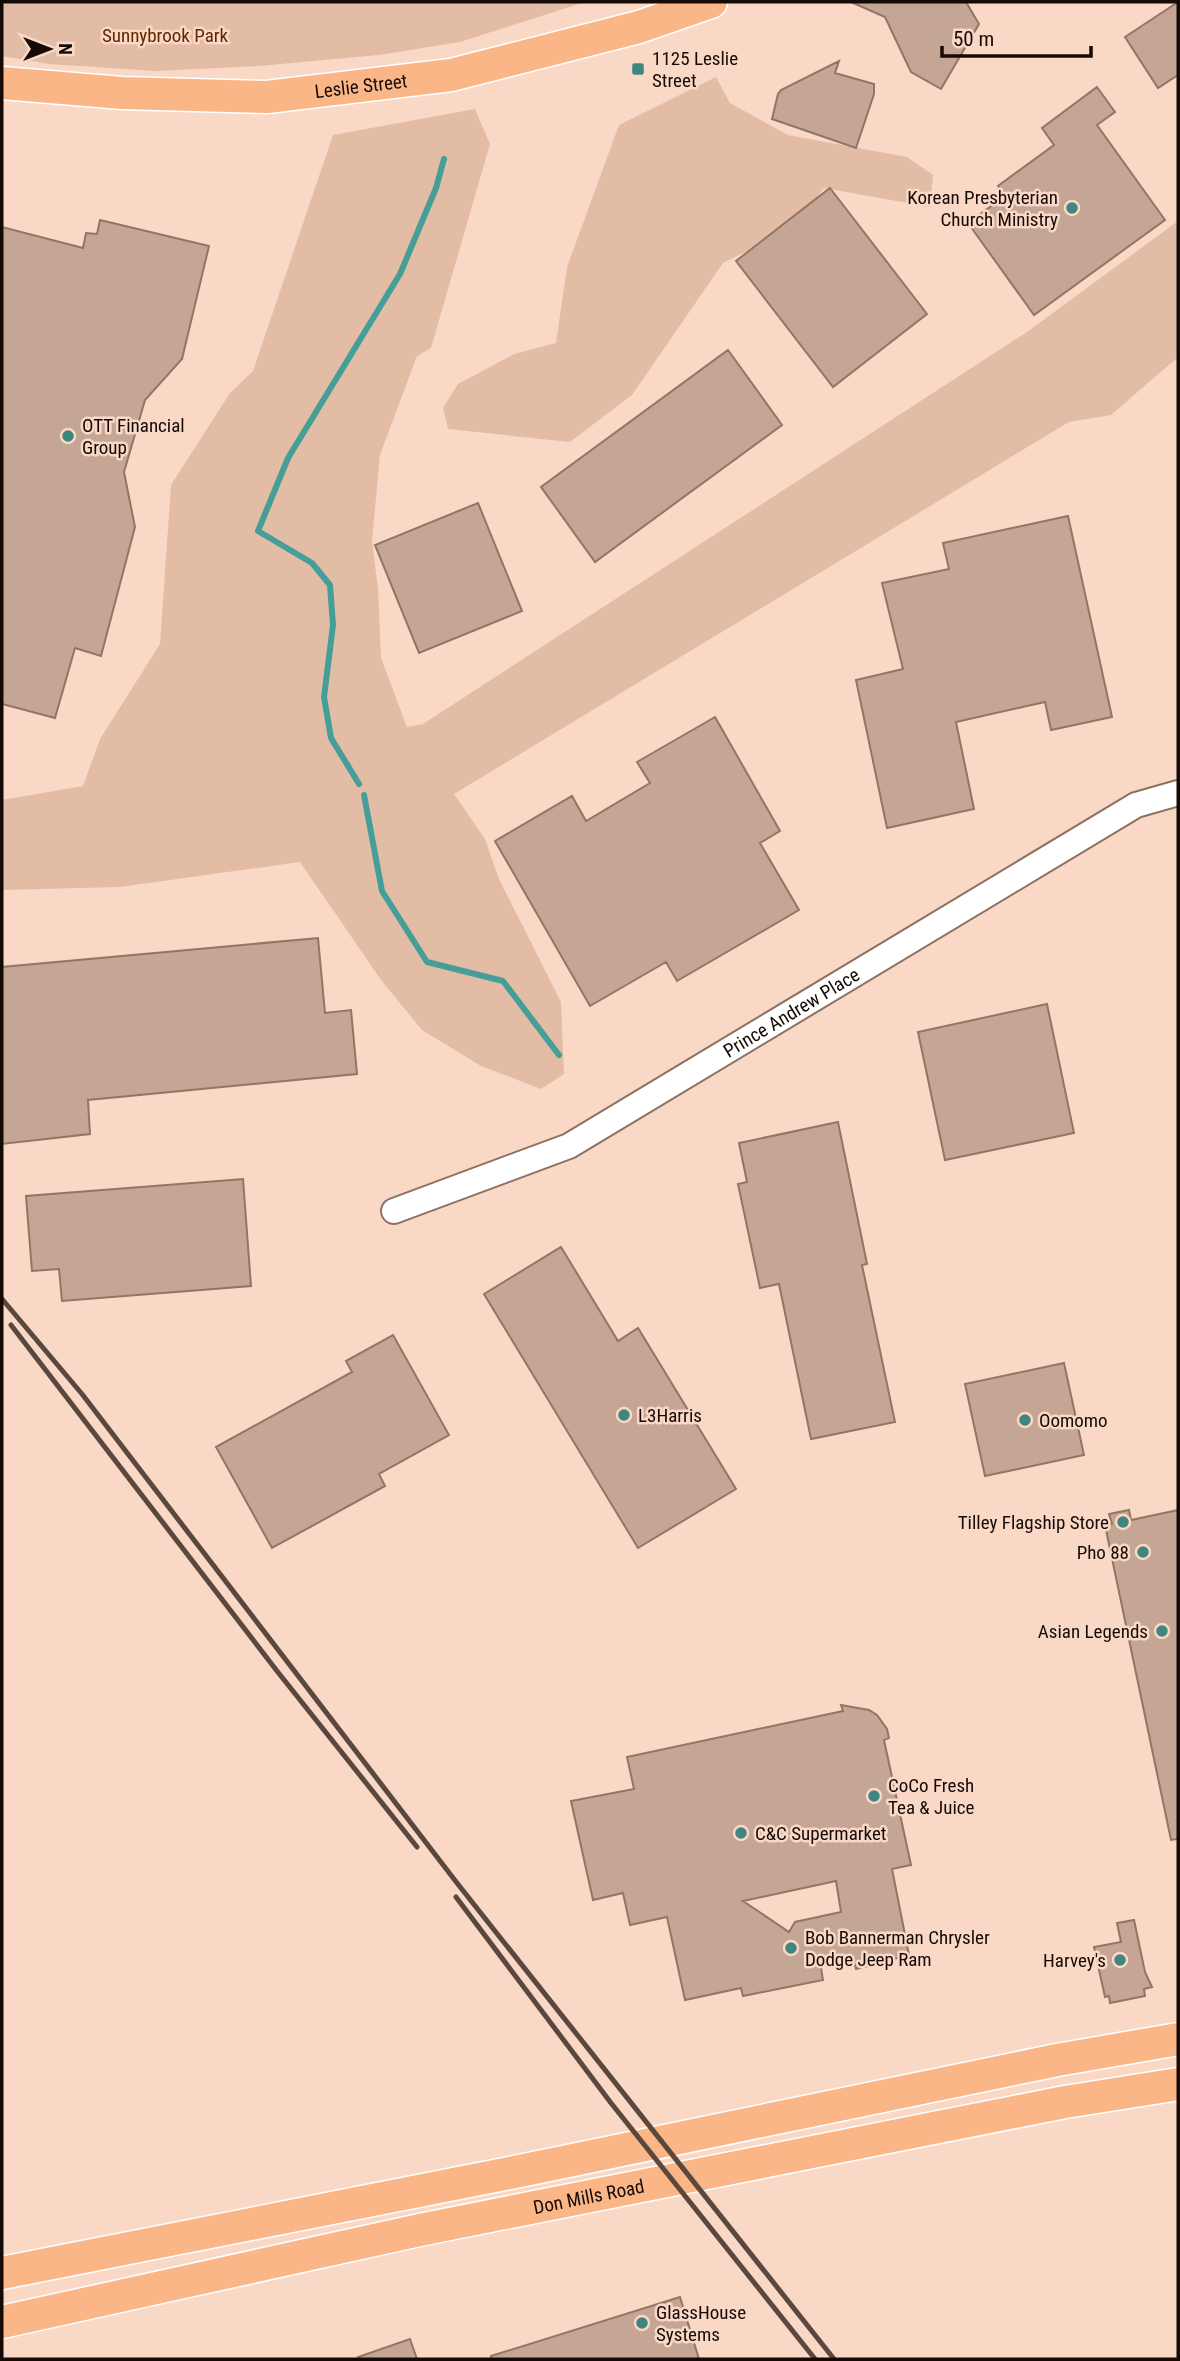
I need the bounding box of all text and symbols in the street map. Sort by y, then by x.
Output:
north arrow [14,14,84,84]
scale bar [942,14,1091,58]
park label: Sunnybrook Park [102,24,229,47]
text: 50 m [953,27,994,51]
text: N [54,43,77,55]
place label: 1125 Leslie Street [652,47,738,92]
marker: 1125 Leslie Street [630,61,646,77]
street label: Leslie Street [313,69,408,103]
place label: Korean Presbyterian Church Ministry [907,186,1058,231]
marker: Korean Presbyterian Church Ministry [1064,200,1080,216]
place label: OTT Financial Group [82,414,185,459]
marker: OTT Financial Group [60,428,76,444]
street label: Prince Andrew Place [719,963,863,1062]
place label: L3Harris [638,1404,702,1427]
marker: L3Harris [616,1407,632,1423]
place label: Oomomo [1039,1409,1108,1432]
marker: Oomomo [1017,1412,1033,1428]
place label: Tilley Flagship Store [958,1511,1109,1534]
marker: Tilley Flagship Store [1115,1514,1131,1530]
place label: Pho 88 [1077,1541,1129,1564]
marker: Pho 88 [1135,1544,1151,1560]
place label: Asian Legends [1038,1620,1148,1643]
marker: Asian Legends [1154,1623,1170,1639]
place label: CoCo Fresh Tea & Juice [888,1774,975,1819]
marker: CoCo Fresh Tea & Juice [866,1788,882,1804]
place label: C&C Supermarket [755,1822,886,1845]
marker: C&C Supermarket [733,1825,749,1841]
place label: Bob Bannerman Chrysler Dodge Jeep Ram [805,1926,990,1971]
marker: Bob Bannerman Chrysler Dodge Jeep Ram [783,1940,799,1956]
place label: Harvey's [1043,1949,1106,1972]
marker: Harvey's [1112,1952,1128,1968]
street label: Don Mills Road [531,2174,646,2219]
place label: GlassHouse Systems [656,2301,746,2346]
marker: GlassHouse Systems [634,2315,650,2331]

